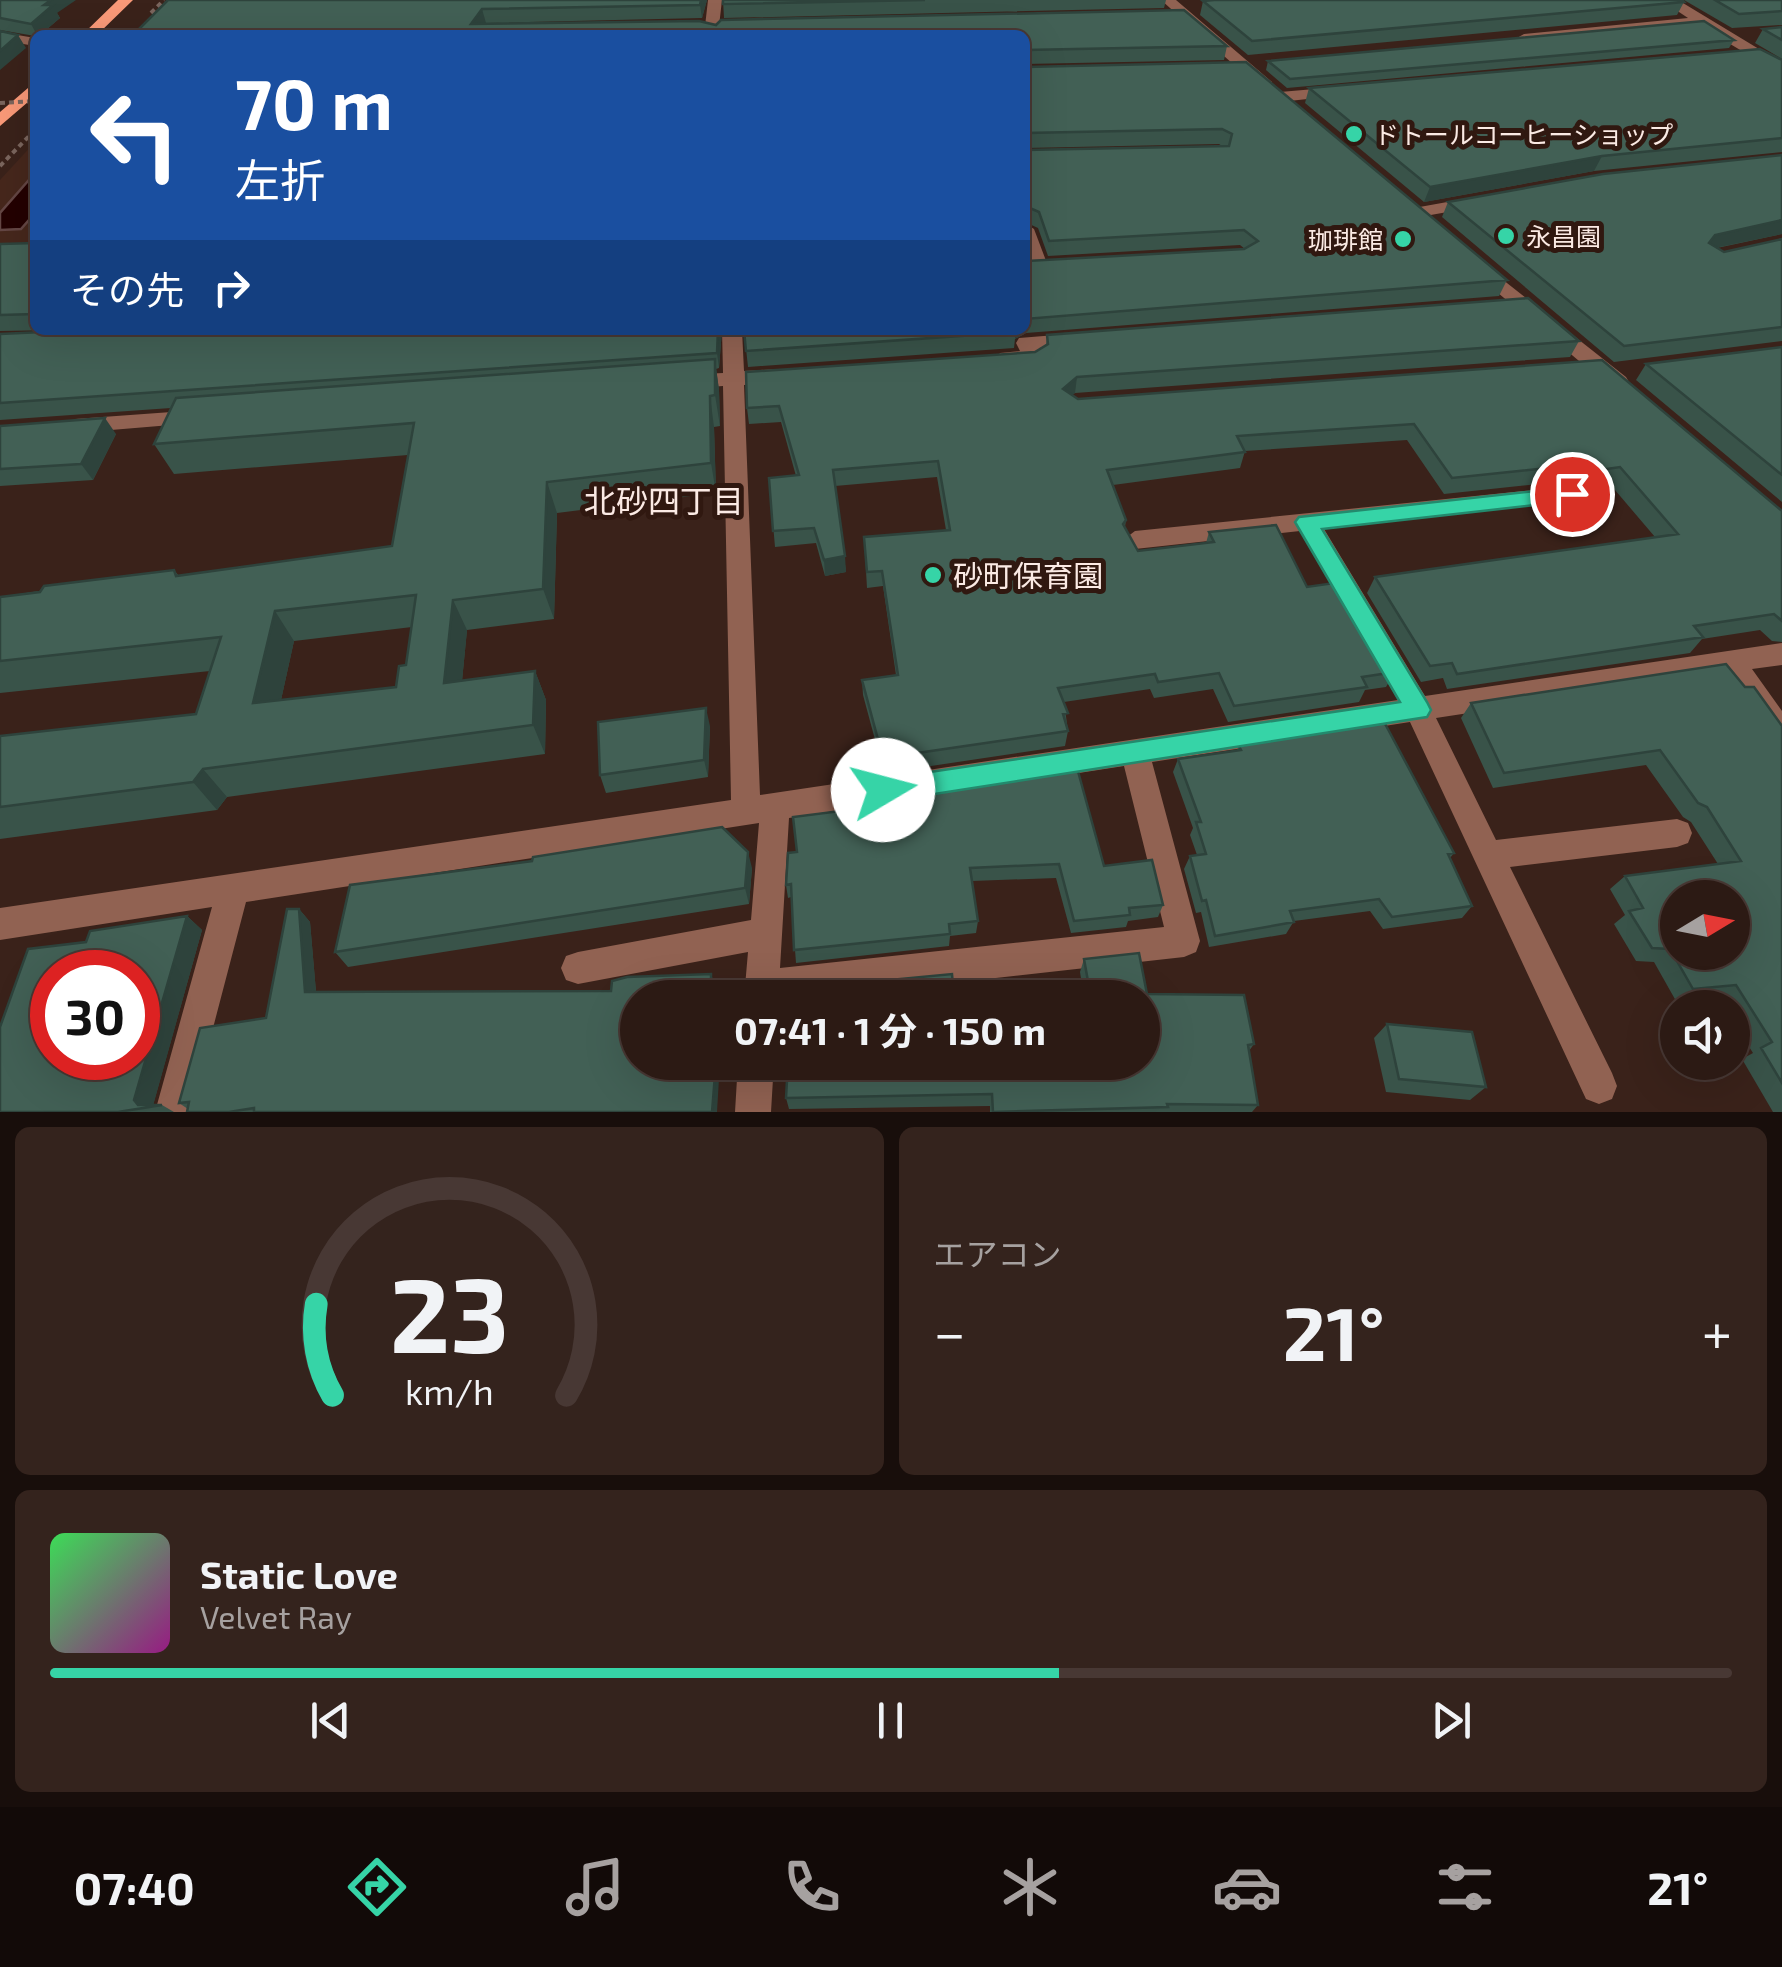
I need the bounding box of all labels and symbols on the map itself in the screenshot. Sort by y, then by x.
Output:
place label: ドトールコーヒーショップ [1374,119,1673,149]
marker: ドトールコーヒーショップ [1343,123,1365,145]
place label: 永昌園 [1526,221,1601,251]
place label: 珈琲館 [1308,224,1383,254]
marker: 永昌園 [1495,225,1517,247]
marker: 珈琲館 [1392,228,1414,250]
pin [1530,452,1615,537]
district label: 北砂四丁目 [584,481,744,519]
place label: 砂町保育園 [953,557,1103,593]
marker: 砂町保育園 [922,564,944,586]
position arrow [831,738,935,842]
north arrow [1660,880,1750,970]
speed limit sign: 30 [30,950,160,1080]

